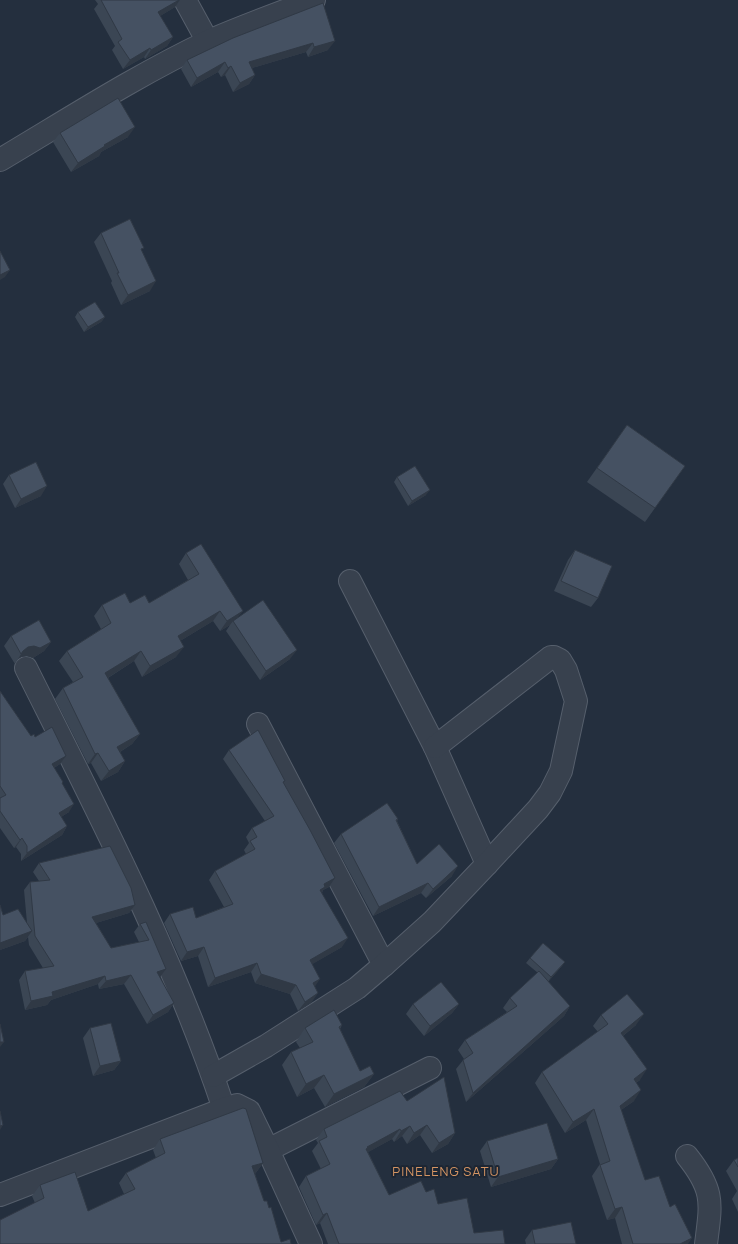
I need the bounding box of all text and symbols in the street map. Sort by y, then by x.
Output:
district label: PINELENG SATU [392,1162,500,1180]

